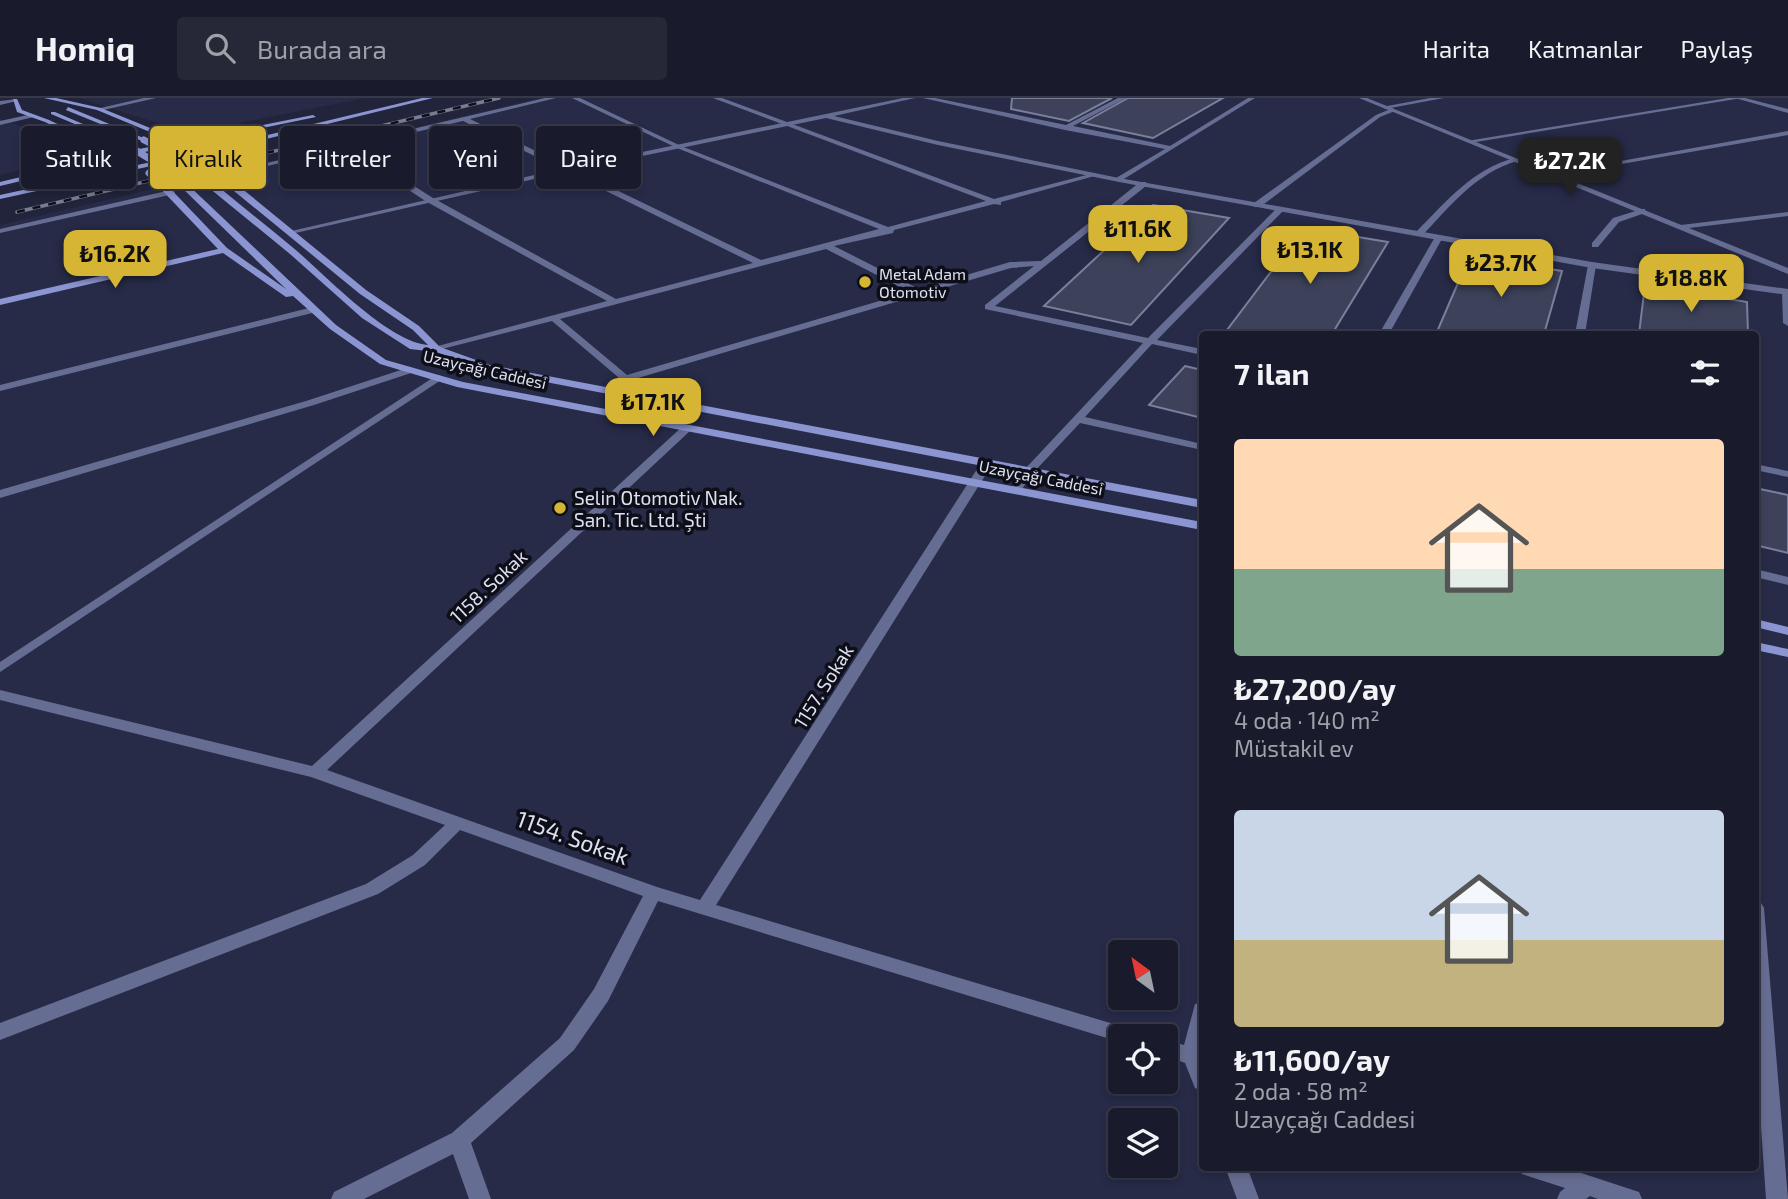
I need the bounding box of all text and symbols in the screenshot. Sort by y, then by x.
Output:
search box [177,17,667,80]
text: Homiq [35,28,135,68]
icon: search [201,29,239,67]
text: Burada ara [257,33,387,64]
text: Harita [1423,34,1490,63]
text: Katmanlar [1528,34,1643,63]
text: Paylaş [1681,34,1753,63]
chip: Satılık [21,126,136,189]
chip: Kiralık [150,126,266,189]
chip: Filtreler [280,126,415,189]
chip: Yeni [429,126,522,189]
chip: Daire [536,126,641,189]
pin: ₺27.2K [1513,138,1627,197]
text: ₺27.2K [1534,146,1606,174]
pin: ₺11.6K [1081,206,1195,265]
text: ₺11.6K [1104,214,1172,242]
pin: ₺13.1K [1253,226,1367,286]
pin: ₺16.2K [58,230,172,290]
text: ₺13.1K [1277,235,1343,263]
text: ₺16.2K [80,239,150,267]
pin: ₺23.7K [1444,240,1558,299]
text: ₺23.7K [1465,248,1537,276]
pin: ₺18.8K [1634,254,1748,314]
text: ₺18.8K [1655,263,1727,291]
place label: Metal Adam Otomotiv [879,264,966,301]
marker: Metal Adam Otomotiv [857,274,873,290]
street label: Uzayçağı Caddesi [421,346,549,393]
icon: filters [1686,354,1724,392]
text: 7 ilan [1234,355,1310,391]
pin: ₺17.1K [596,378,710,438]
text: ₺17.1K [621,387,685,415]
street label: Uzayçağı Caddesi [977,456,1105,499]
icon: home [1416,485,1542,611]
place label: Selin Otomotiv Nak. San. Tic. Ltd. Şti [574,486,742,532]
marker: Selin Otomotiv Nak. San. Tic. Ltd. Şti [552,500,568,516]
street label: 1158. Sokak [445,544,531,627]
street label: 1157. Sokak [788,640,858,732]
text: ₺27,200/ay [1234,670,1396,706]
text: 4 oda · 140 m² [1234,706,1380,734]
text: Müstakil ev [1234,734,1354,762]
street label: 1154. Sokak [513,804,633,870]
icon: home [1416,856,1542,982]
north arrow [1108,940,1178,1010]
map controls [1108,940,1178,1178]
button: locate [1108,1024,1178,1094]
text: ₺11,600/ay [1234,1041,1390,1077]
text: 2 oda · 58 m² [1234,1077,1368,1105]
text: Uzayçağı Caddesi [1234,1105,1415,1133]
button: layers [1108,1108,1178,1178]

